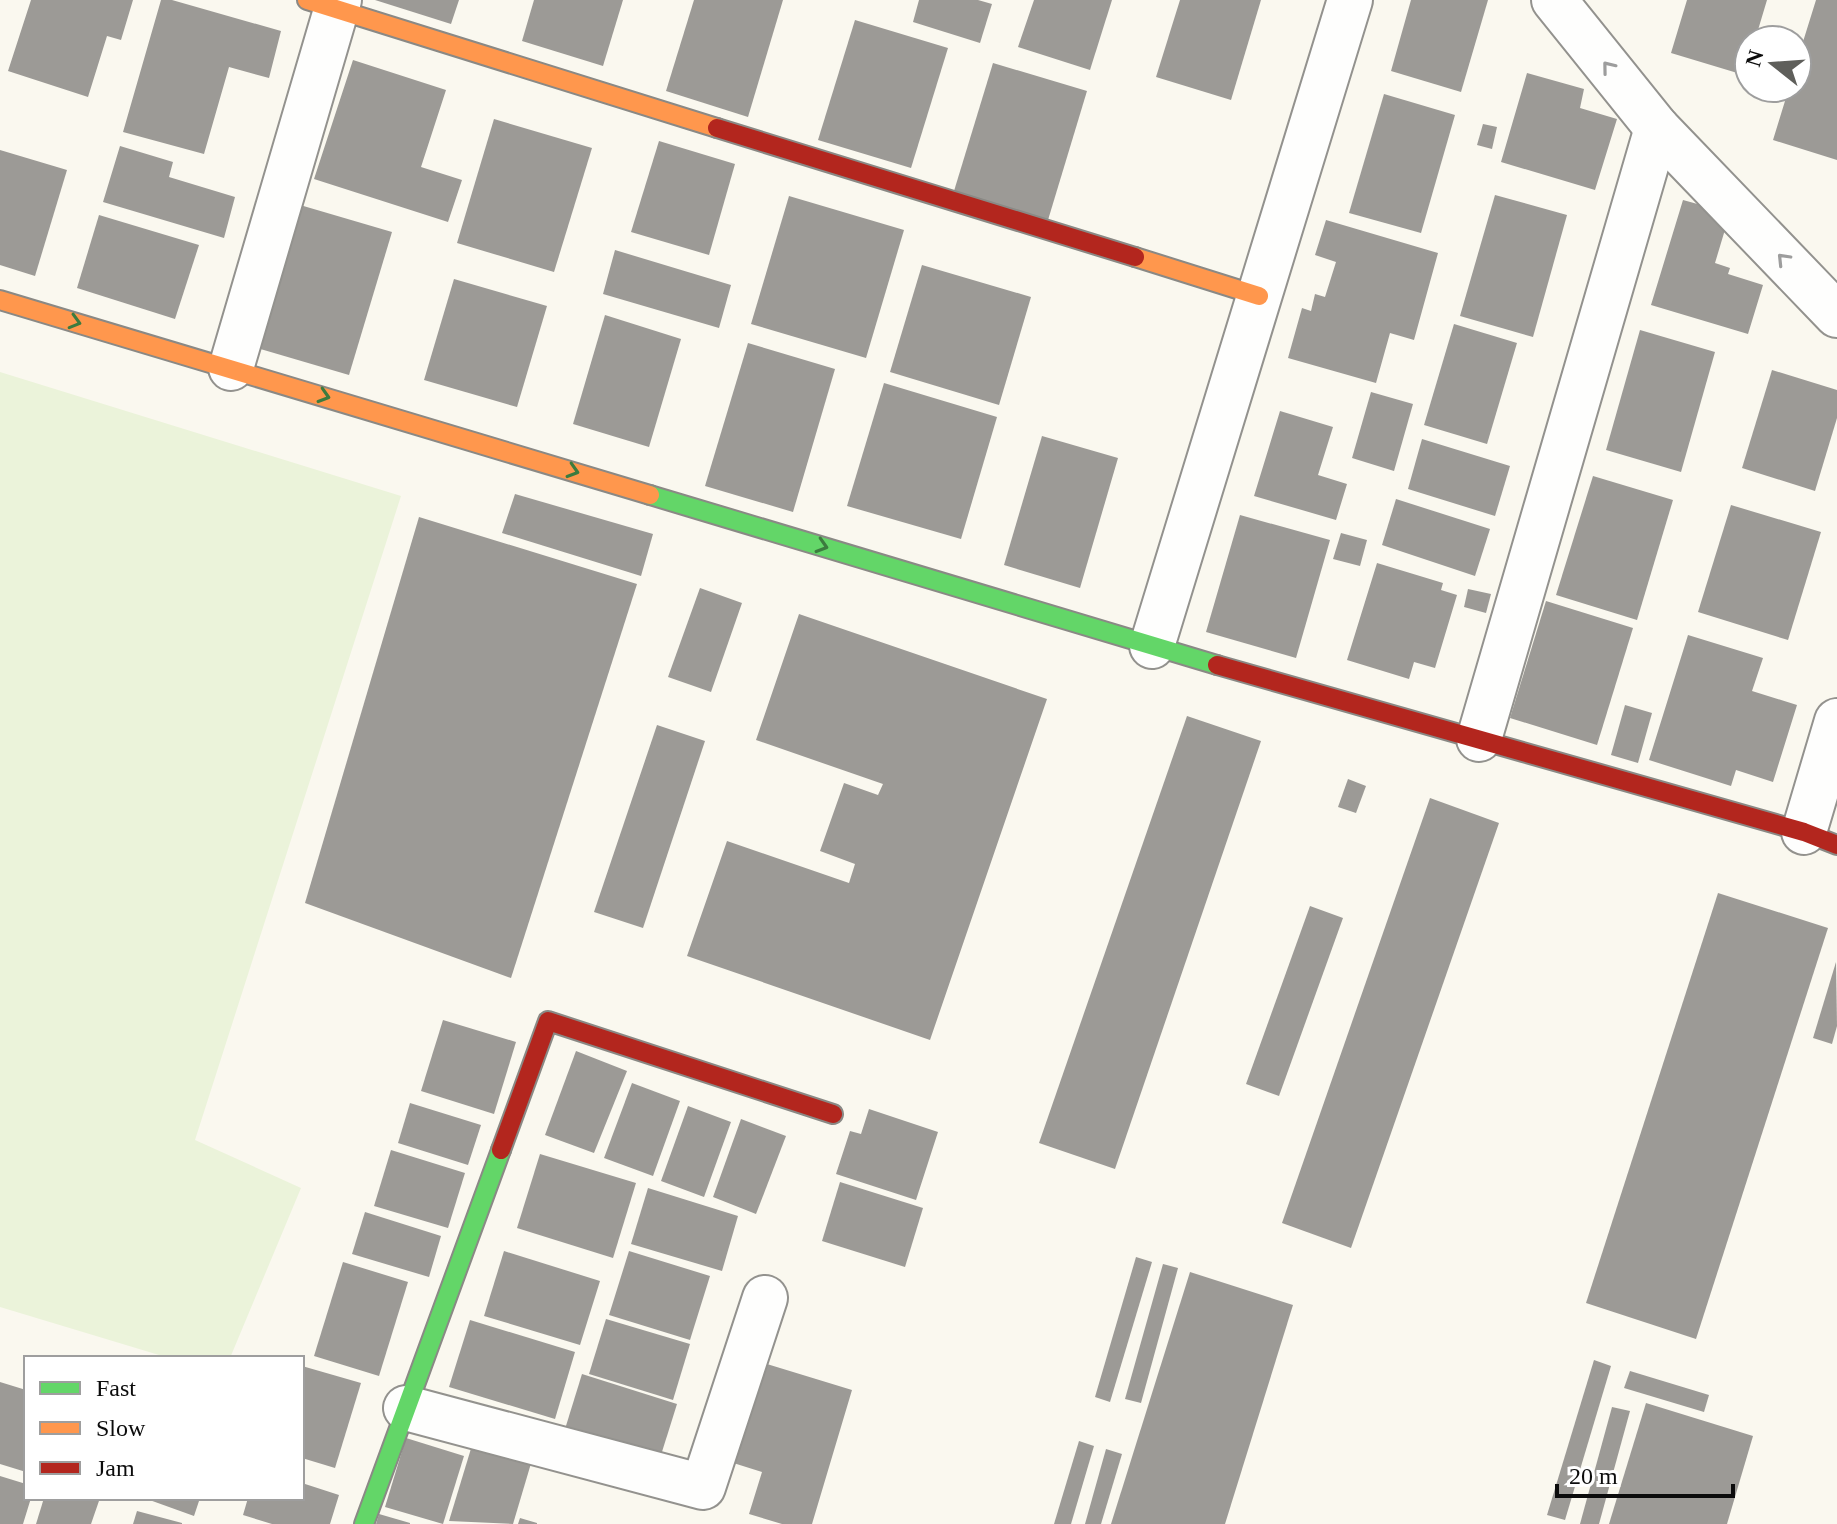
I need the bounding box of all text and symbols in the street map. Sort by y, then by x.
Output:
north arrow [1733,24,1813,104]
text: N [1740,47,1769,70]
one-way arrow [1603,61,1618,76]
one-way arrow [1778,253,1792,268]
one-way arrow [67,313,81,329]
one-way arrow [317,387,331,403]
one-way arrow [566,462,579,478]
one-way arrow [815,537,828,553]
legend [24,1356,304,1500]
text: Fast [96,1375,136,1401]
text: Slow [96,1415,146,1441]
scale bar [1557,1448,1733,1498]
text: Jam [96,1455,135,1481]
text: 20 m [1569,1463,1618,1489]

